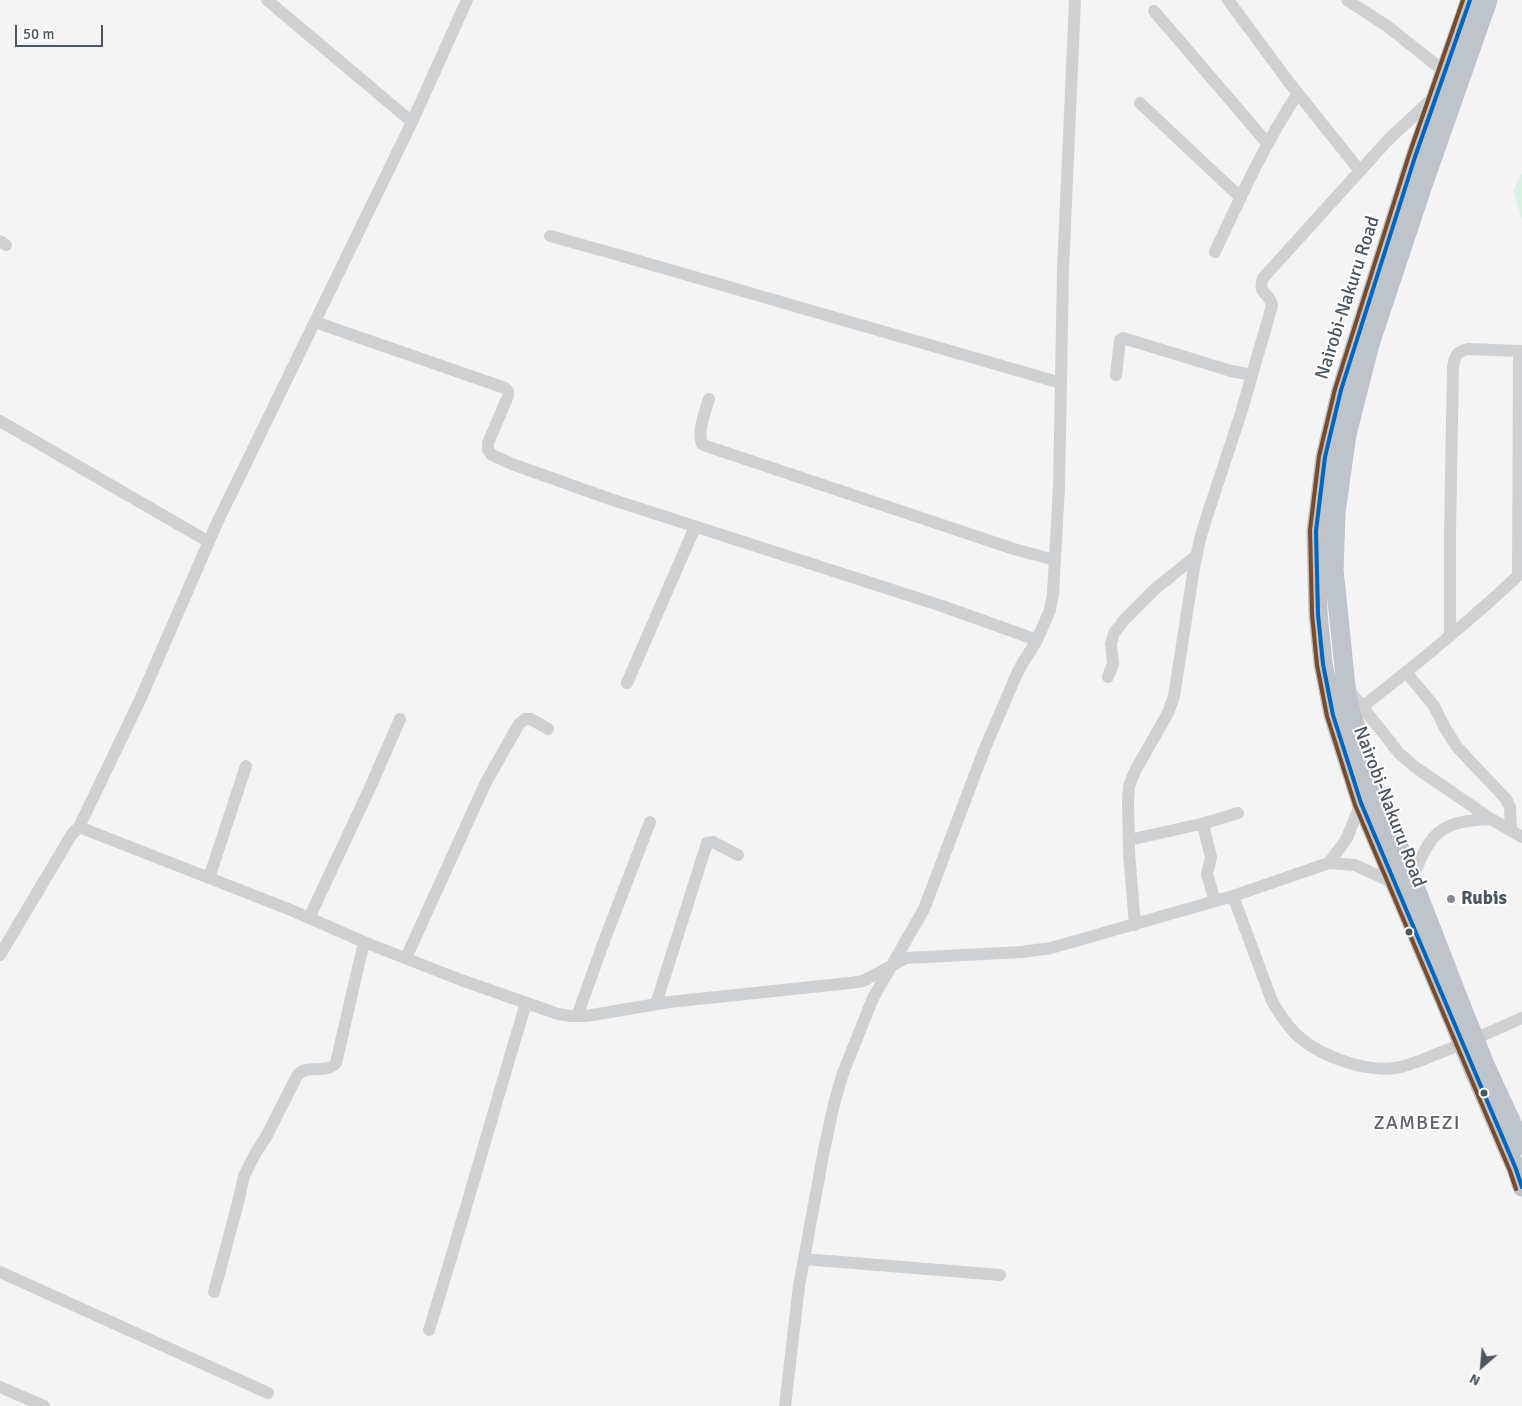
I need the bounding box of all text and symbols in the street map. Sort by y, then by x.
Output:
scale bar [18,15,105,47]
text: 50 m [23,25,54,43]
street label: Nairobi-Nakuru Road [1311,213,1385,383]
street label: Nairobi-Nakuru Road [1348,723,1430,891]
place label: Rubis [1461,888,1507,910]
marker: Rubis [1445,893,1457,905]
unlabelled marker [1404,927,1414,937]
unlabelled marker [1479,1088,1489,1098]
district label: ZAMBEZI [1373,1112,1461,1136]
north arrow [1457,1341,1507,1391]
text: N [1467,1370,1483,1390]

